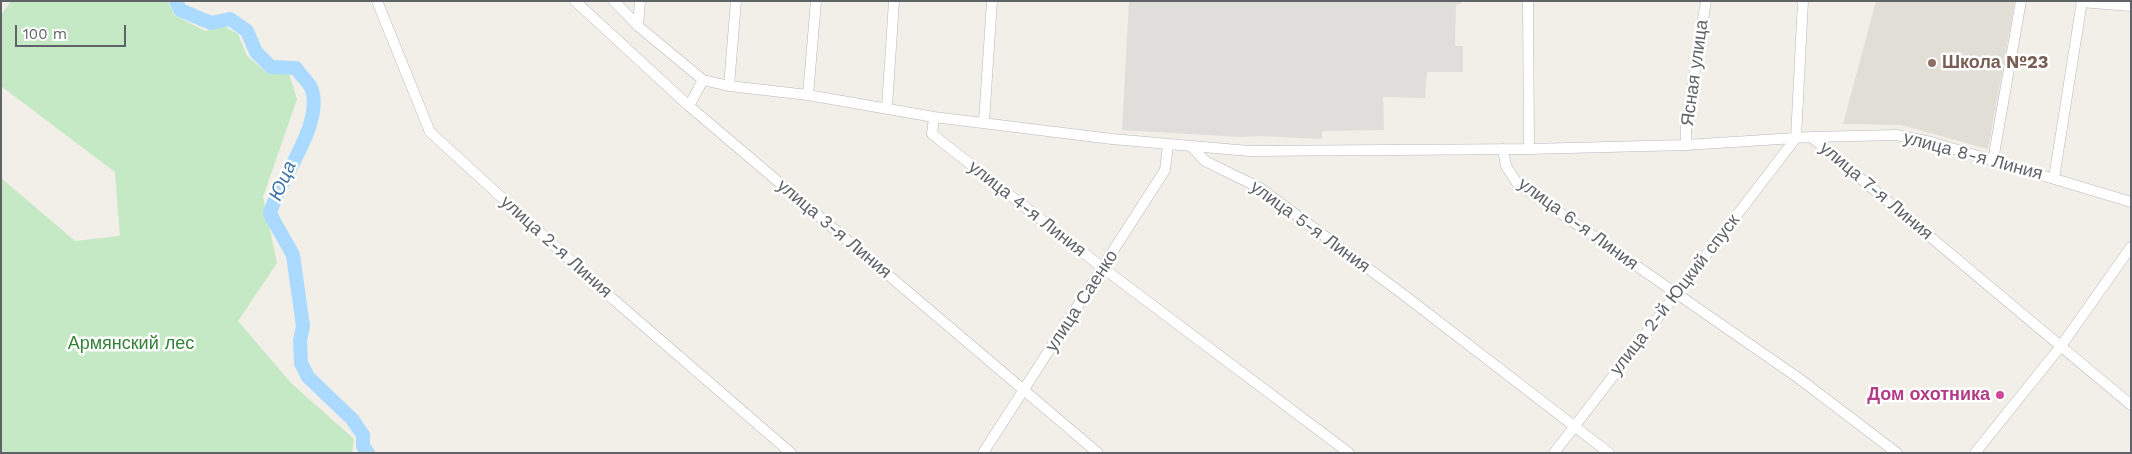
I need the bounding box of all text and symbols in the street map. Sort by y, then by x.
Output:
scale bar [18,15,129,47]
street label: Ясная улица [1677,18,1713,128]
text: 100 m [23,25,67,43]
place label: Школа №23 [1942,52,2048,74]
marker: Школа №23 [1926,57,1938,69]
street label: улица 8-я Линия [1901,127,2045,185]
street label: улица 7-я Линия [1815,137,1937,245]
street label: улица 4-я Линия [964,156,1090,262]
water label: Юца [264,158,302,204]
street label: улица 6-я Линия [1514,173,1642,275]
street label: улица 3-я Линия [772,175,896,283]
street label: улица 5-я Линия [1246,176,1374,278]
street label: улица 2-я Линия [496,191,616,303]
street label: улица 2-й Юцкий спуск [1605,210,1745,380]
street label: улица Саенко [1041,246,1123,356]
park label: Армянский лес [68,333,194,355]
place label: Дом охотника [1867,384,1990,406]
marker: Дом охотника [1994,389,2006,401]

